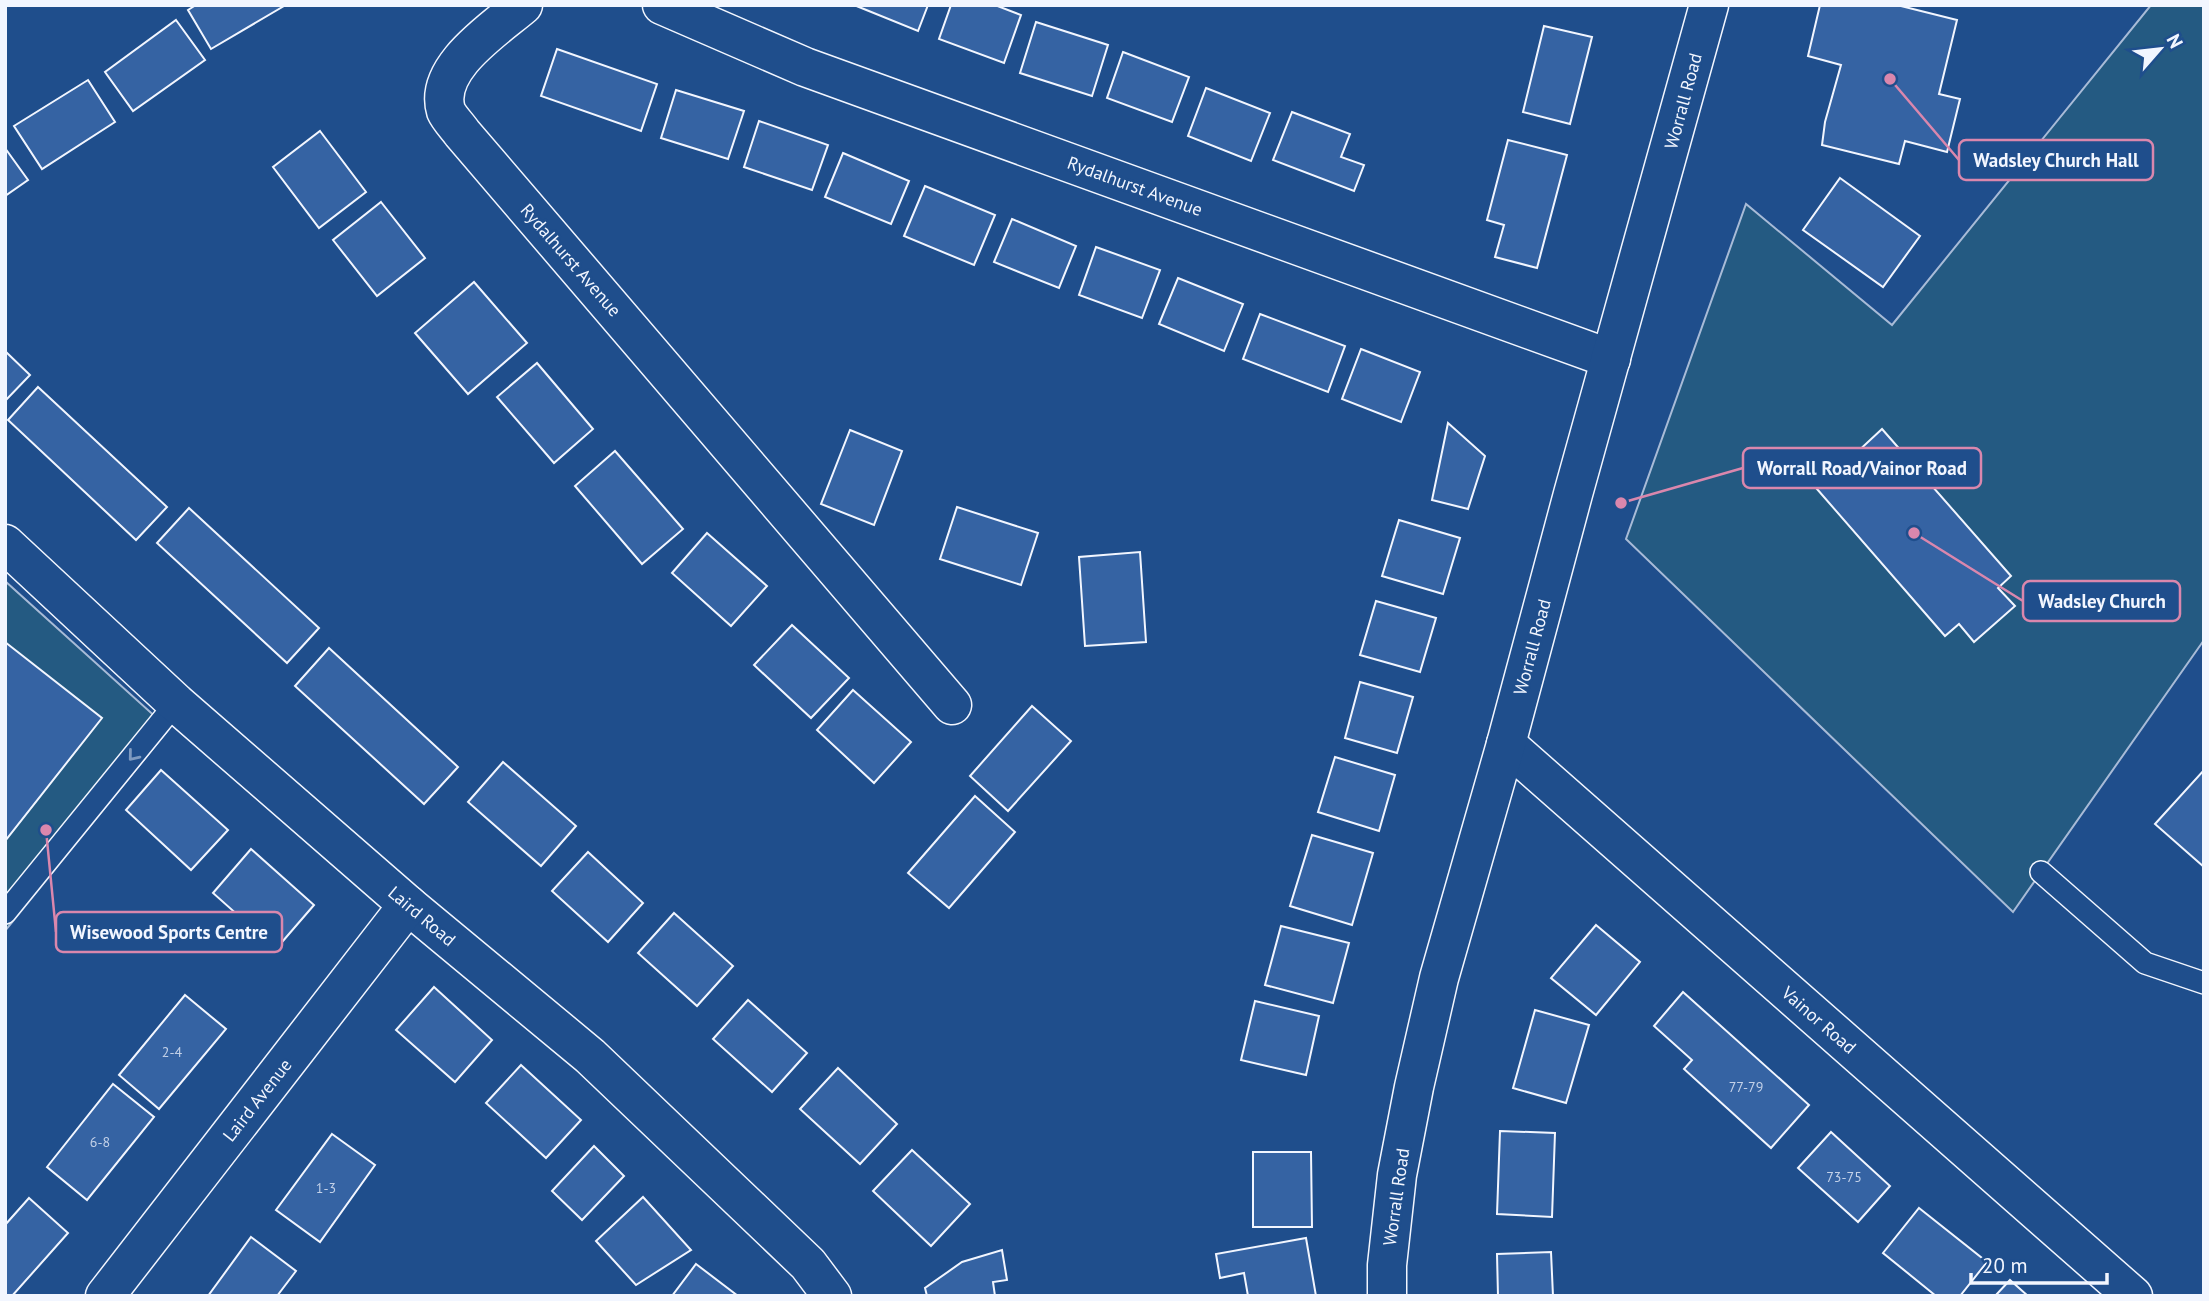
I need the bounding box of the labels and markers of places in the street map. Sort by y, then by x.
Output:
callout: Wadsley Church Hall [1959,140,2153,180]
callout: Worrall Road/Vainor Road [1743,448,1981,488]
callout: Wadsley Church [2023,581,2180,621]
callout: Wisewood Sports Centre [56,912,282,952]

